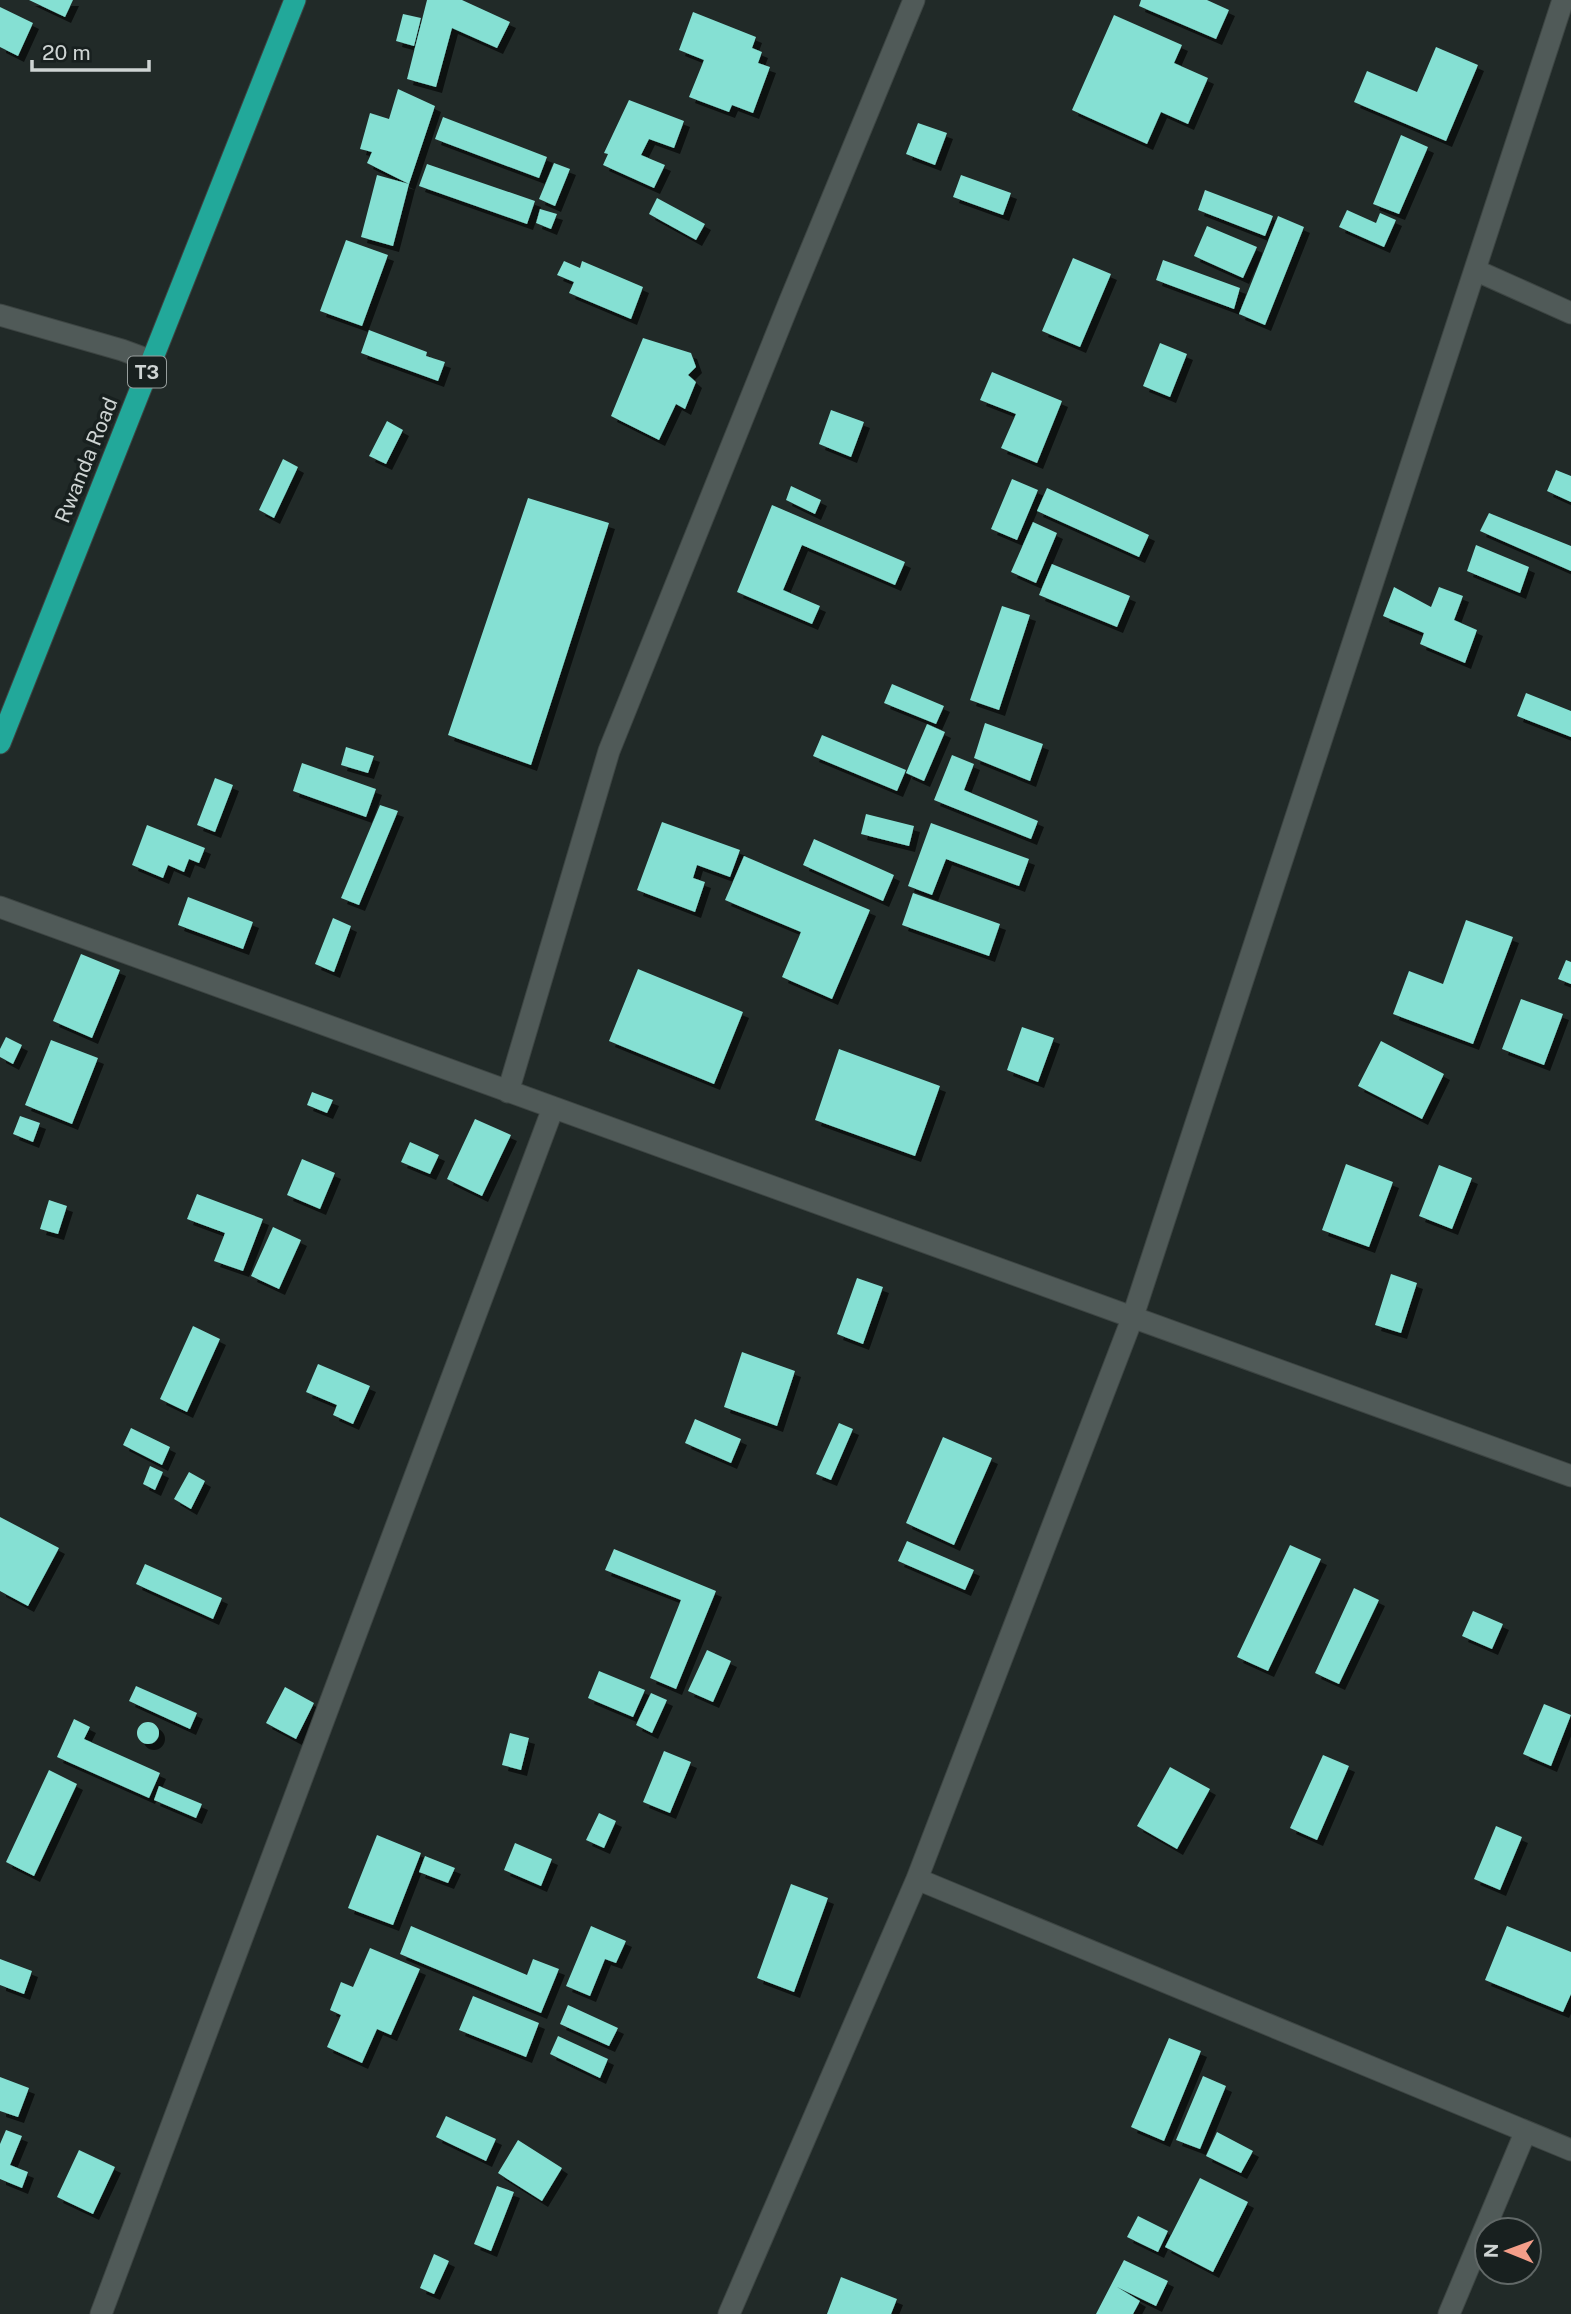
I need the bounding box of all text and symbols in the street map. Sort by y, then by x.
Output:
scale bar [32,28,149,72]
text: 20 m [42,40,91,65]
road number: T3 [128,356,166,388]
street label: Rwanda Road [49,394,123,526]
north arrow [1473,2216,1543,2286]
text: N [1480,2243,1502,2258]

